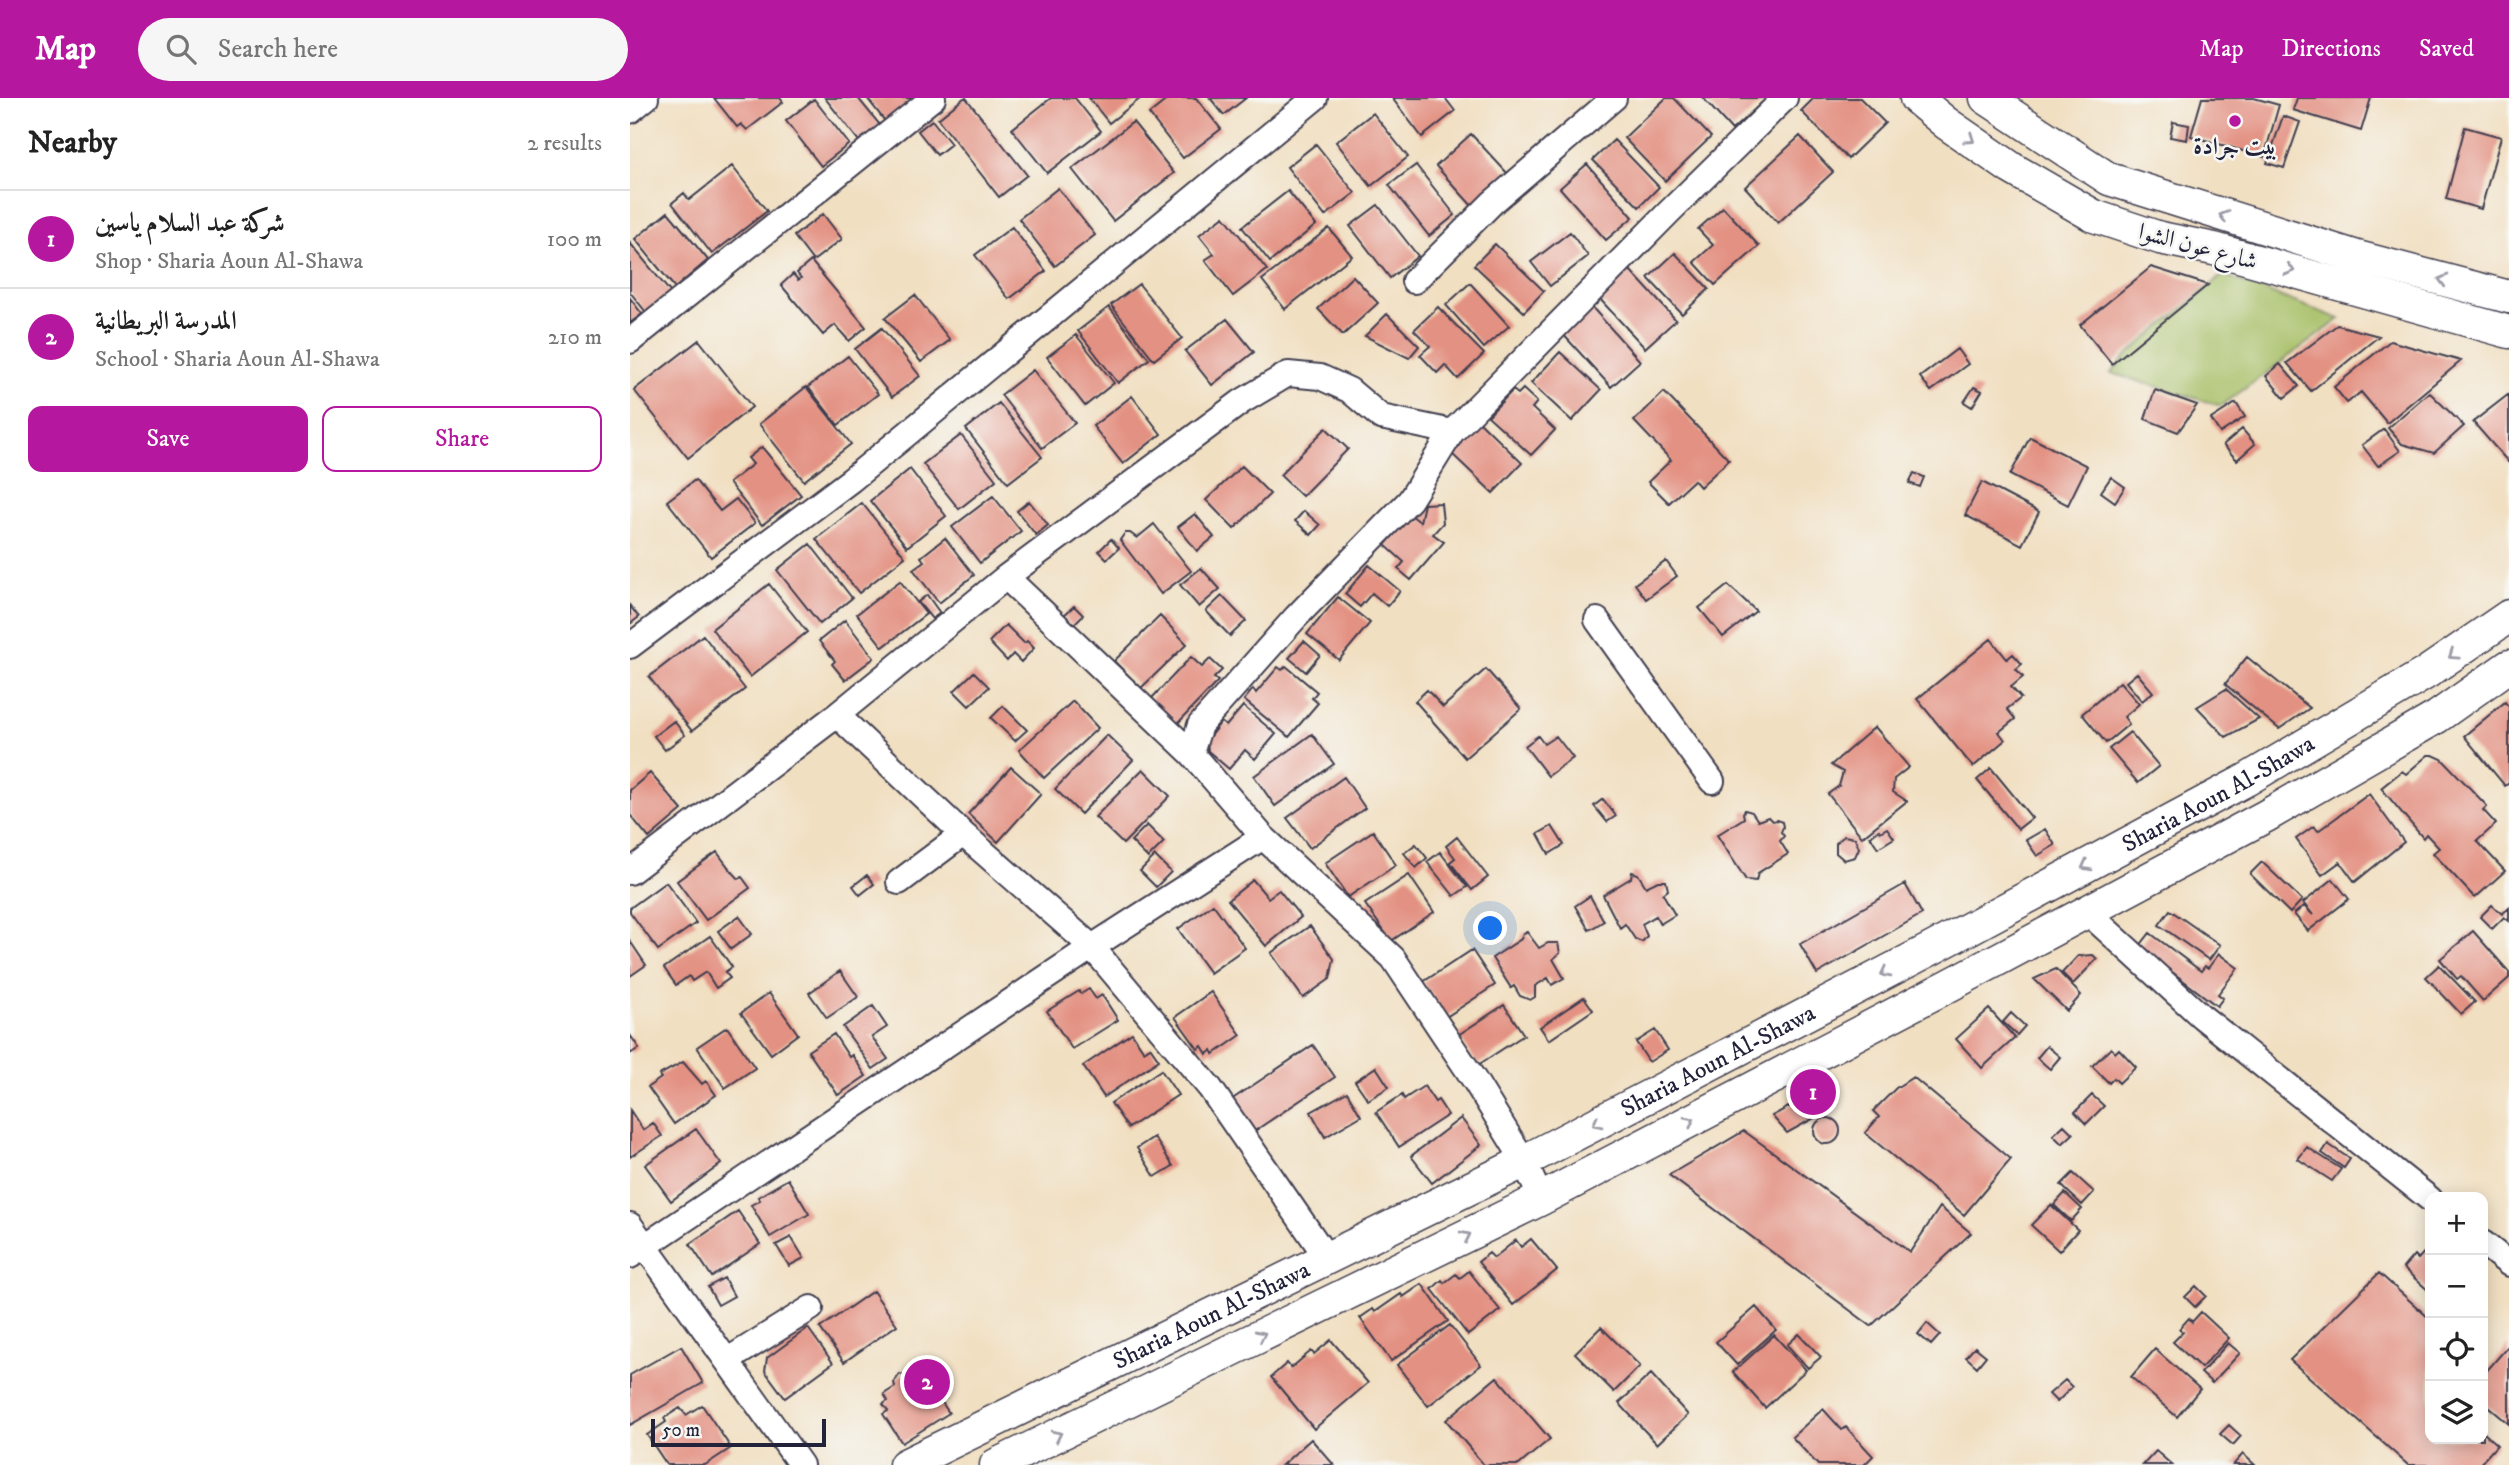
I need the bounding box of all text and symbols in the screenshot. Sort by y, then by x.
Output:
search box [138,18,628,81]
text: Map [35,29,96,70]
icon: search [162,30,200,68]
text: Search here [218,33,338,66]
text: Map [2199,34,2244,64]
text: Directions [2282,34,2381,64]
text: Saved [2419,34,2474,64]
marker: بيت جرادة [2227,113,2243,129]
text: Nearby [28,125,117,162]
text: 2 results [527,129,602,158]
one-way arrow [1962,131,1975,143]
place label: بيت جرادة [2193,132,2277,162]
text: شركة عبد السلام ياسين [95,207,285,240]
one-way arrow [2219,210,2231,225]
street label: شارع عون الشوا [2134,217,2261,281]
text: 1 [47,225,55,254]
text: 100 m [547,225,602,254]
text: Shop · Sharia Aoun Al-Shawa [95,247,363,276]
one-way arrow [2284,262,2296,277]
one-way arrow [2437,273,2449,288]
text: المدرسة البريطانية [95,305,237,338]
text: 2 [45,323,57,352]
text: 210 m [548,323,602,352]
text: School · Sharia Aoun Al-Shawa [95,345,380,374]
button: Save [28,406,308,472]
button: Share [322,406,602,472]
one-way arrow [2448,646,2461,659]
street label: Sharia Aoun Al-Shawa [2117,728,2321,860]
one-way arrow [2081,858,2093,871]
your location [1473,911,1507,945]
one-way arrow [1880,964,1892,978]
street label: Sharia Aoun Al-Shawa [1616,998,1821,1124]
pin: 1 [1790,1066,1836,1118]
one-way arrow [1591,1115,1604,1128]
one-way arrow [1683,1116,1695,1129]
map controls [2425,1192,2488,1444]
button: + [2425,1192,2488,1255]
one-way arrow [1459,1230,1471,1244]
street label: Sharia Aoun Al-Shawa [1108,1255,1316,1377]
button: − [2425,1255,2488,1318]
button: locate [2425,1318,2488,1381]
one-way arrow [1254,1329,1266,1343]
pin: 2 [904,1356,950,1408]
button: layers [2425,1381,2488,1444]
scale bar [651,1416,826,1448]
text: 50 m [662,1419,700,1442]
one-way arrow [1050,1429,1062,1443]

